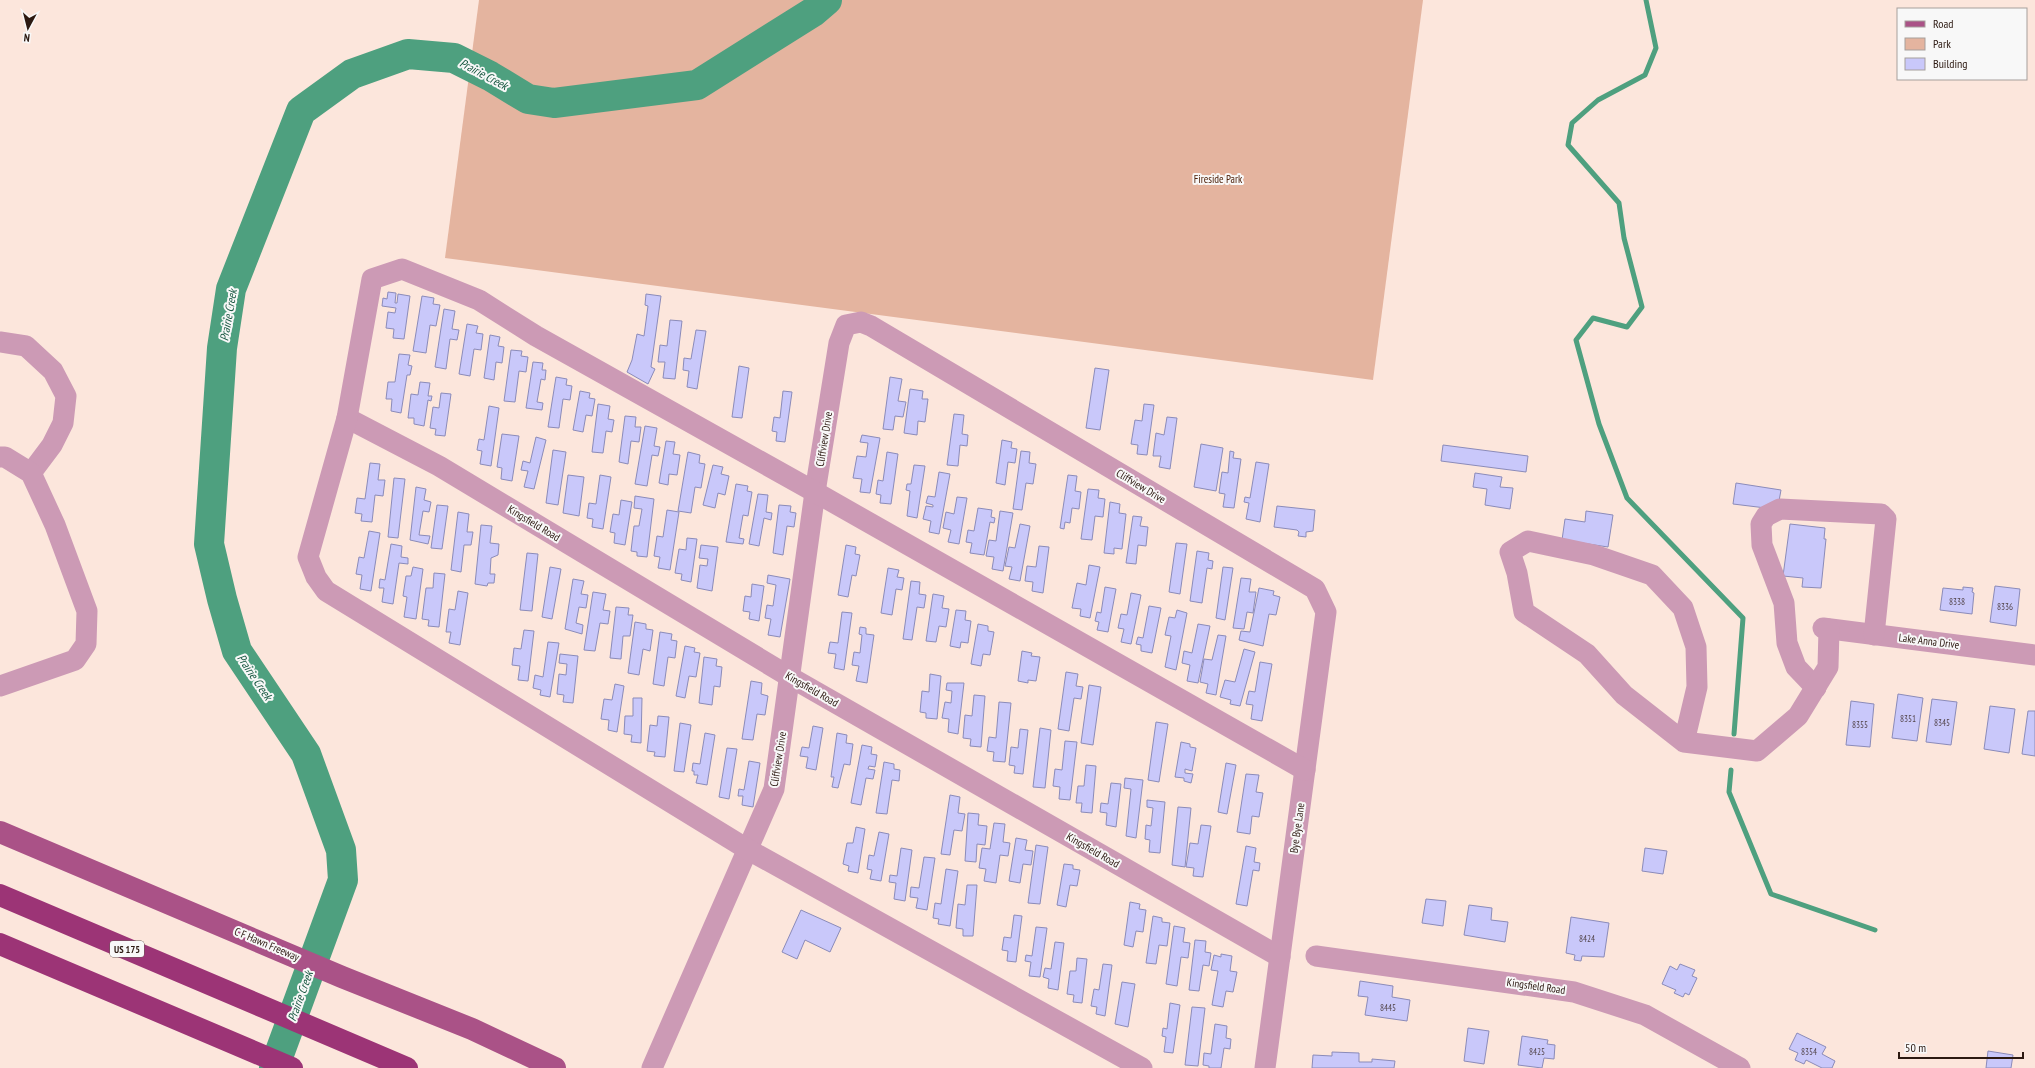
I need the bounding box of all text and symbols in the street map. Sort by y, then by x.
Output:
north arrow [8,8,48,48]
legend [1897,8,2027,80]
text: Road [1933,16,1953,31]
text: N [23,31,31,45]
text: Park [1933,36,1951,51]
water label: Prairie Creek [457,55,512,94]
text: Building [1933,56,1968,71]
park label: Fireside Park [1194,172,1243,186]
water label: Prairie Creek [216,287,240,342]
street label: Cliffview Drive [813,410,835,467]
street label: Cliffview Drive [1114,466,1169,506]
street label: Kingsfield Road [505,502,563,544]
house number: 8338 [1949,596,1965,607]
house number: 8336 [1997,601,2013,612]
street label: Lake Anna Drive [1898,630,1961,652]
water label: Prairie Creek [234,651,277,704]
street label: Kingsfield Road [783,668,841,710]
house number: 8351 [1900,713,1916,724]
house number: 8345 [1934,717,1950,728]
house number: 8355 [1852,719,1868,730]
street label: Cliffview Drive [767,730,789,787]
street label: Bye Bye Lane [1287,802,1308,854]
street label: Kingsfield Road [1064,829,1122,871]
street label: C F Hawn Freeway [232,924,302,964]
house number: 8424 [1579,933,1595,944]
road number: US 175 [110,941,144,957]
water label: Prairie Creek [284,968,316,1023]
street label: Kingsfield Road [1506,975,1566,997]
house number: 8445 [1380,1002,1396,1013]
scale bar [1899,1034,2023,1060]
text: 50 m [1905,1040,1926,1055]
house number: 8425 [1529,1046,1545,1057]
house number: 8354 [1801,1046,1817,1057]

